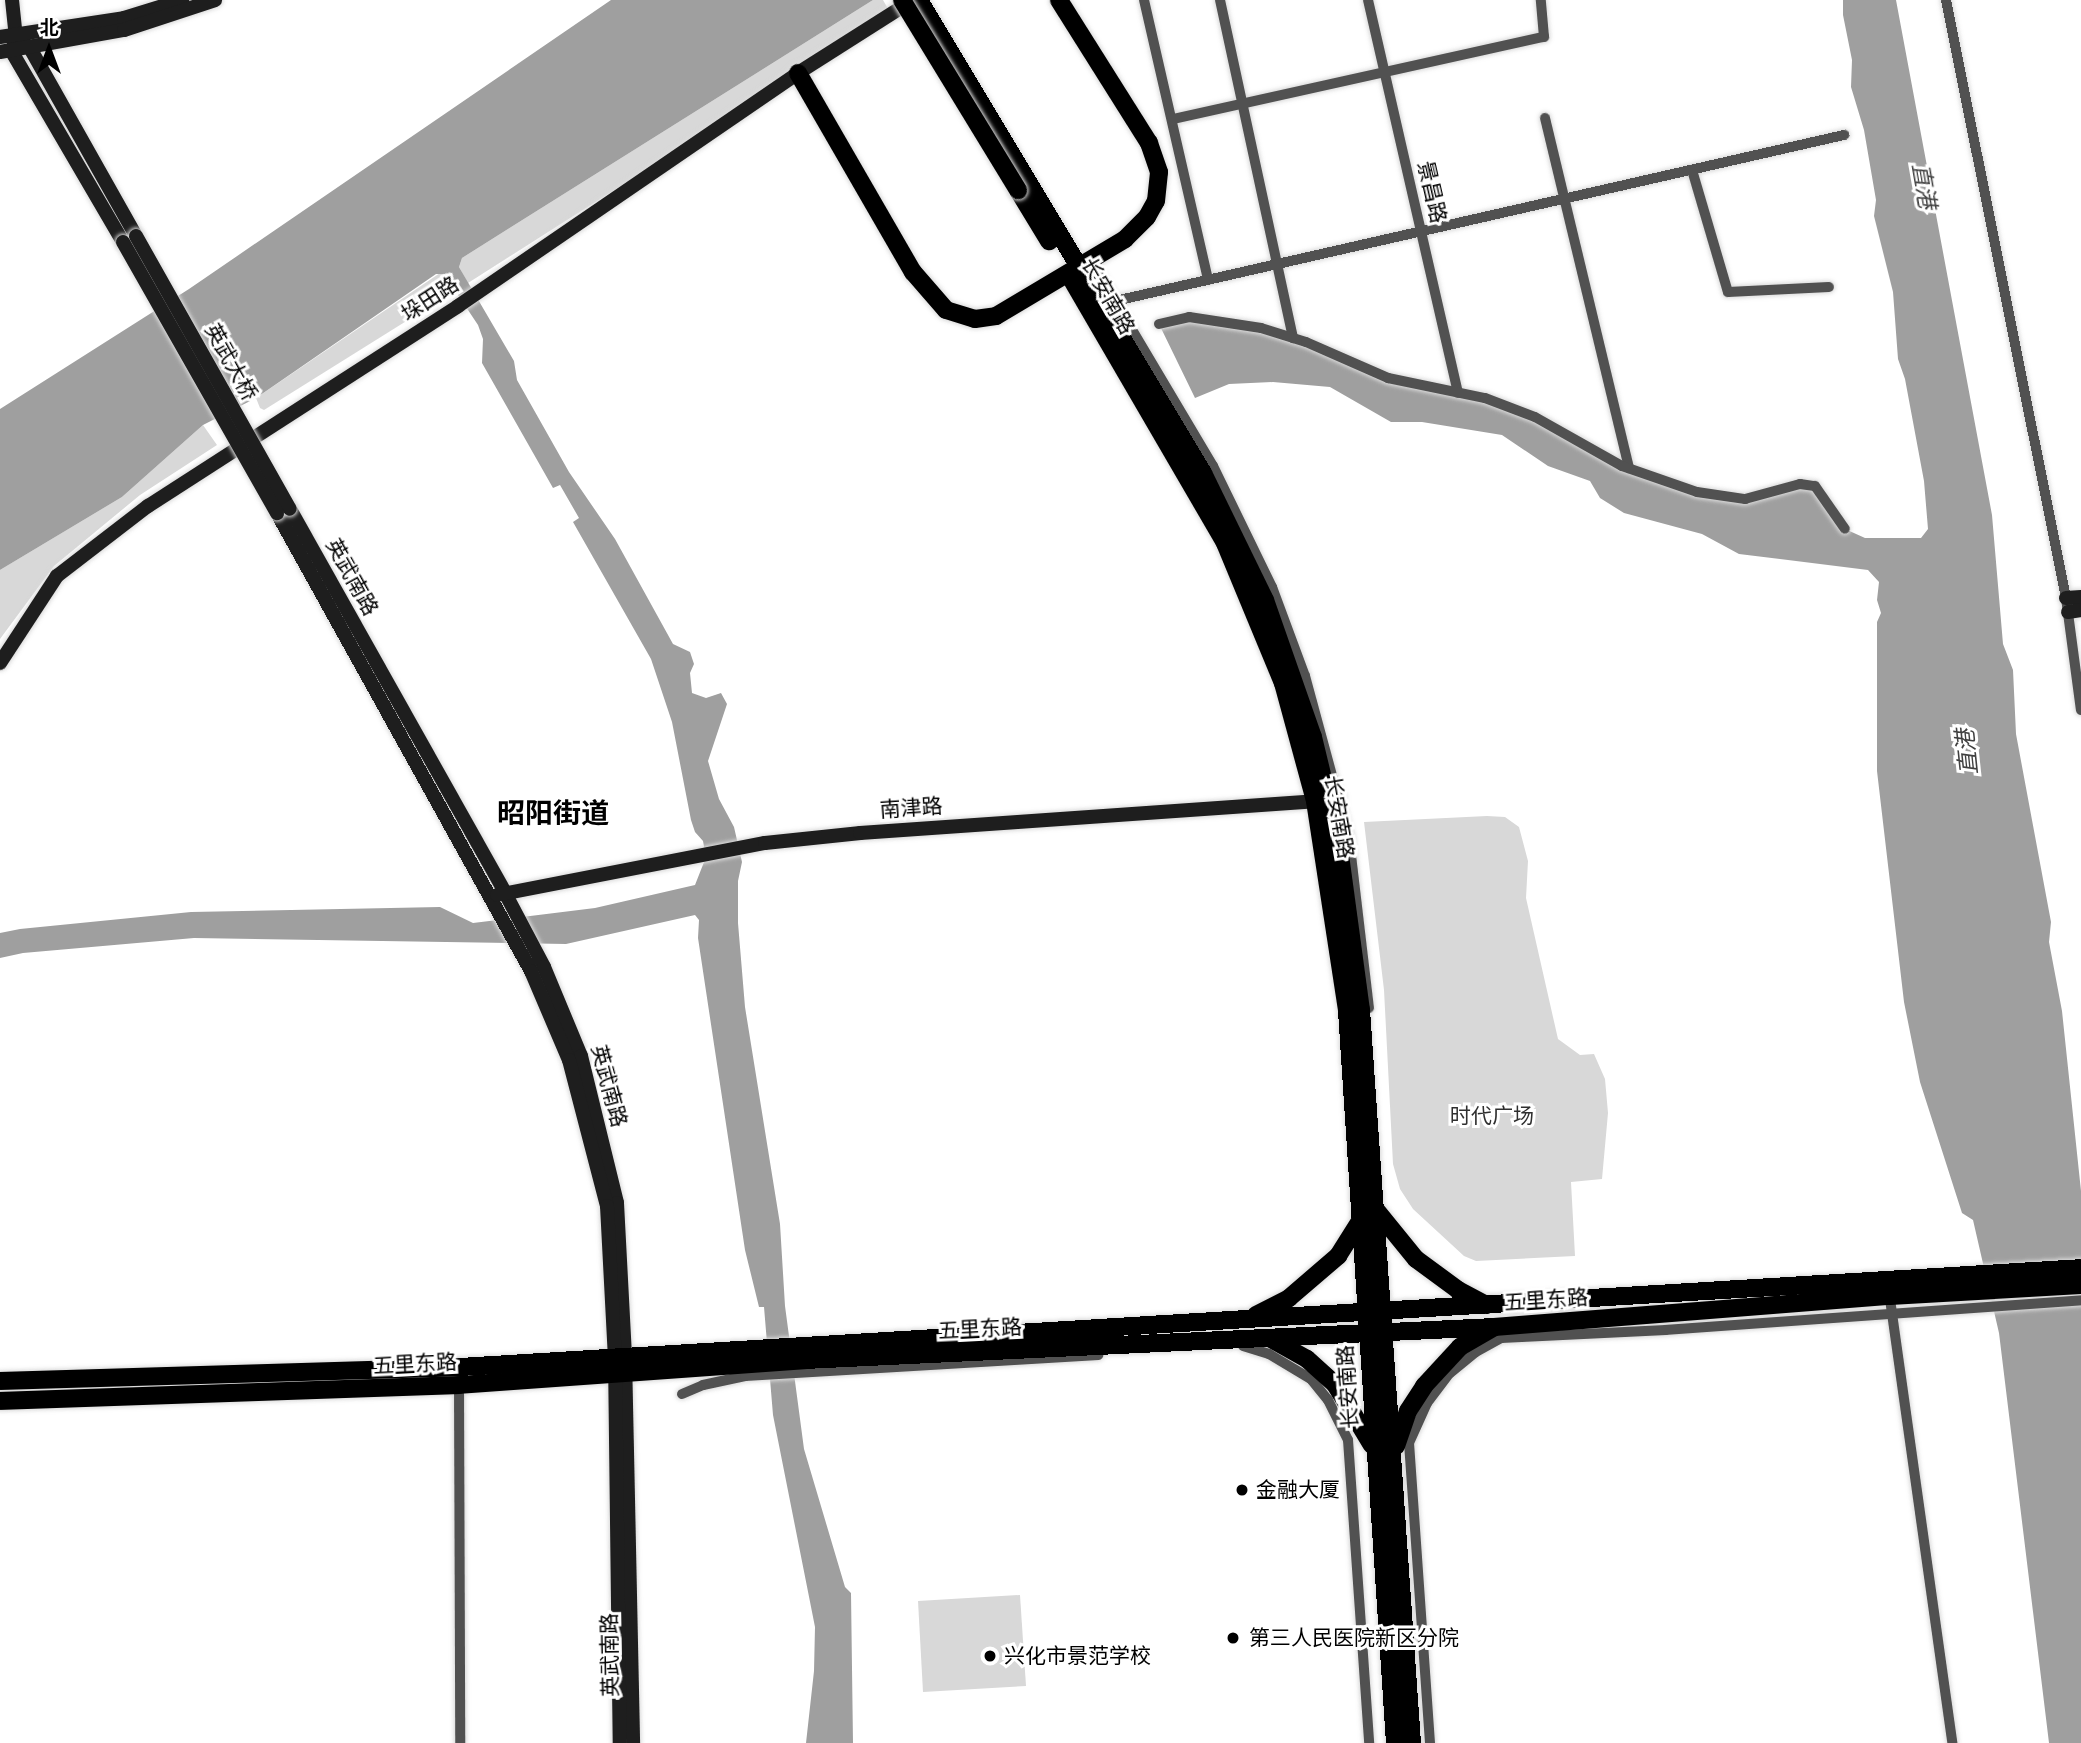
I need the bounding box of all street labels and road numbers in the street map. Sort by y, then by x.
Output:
street label: 景昌路 [1413,158,1451,226]
street label: 长安南路 [1076,253,1140,339]
street label: 垛田路 [397,271,463,327]
street label: 英武大桥 [200,319,262,405]
street label: 英武南路 [321,534,383,620]
street label: 长安南路 [1319,773,1359,861]
street label: 南津路 [879,793,943,823]
street label: 英武南路 [586,1042,632,1130]
street label: 五里东路 [1503,1285,1589,1315]
street label: 五里东路 [937,1314,1023,1344]
street label: 长安南路 [1333,1344,1363,1430]
street label: 五里东路 [372,1349,458,1379]
street label: 英武南路 [597,1613,623,1697]

